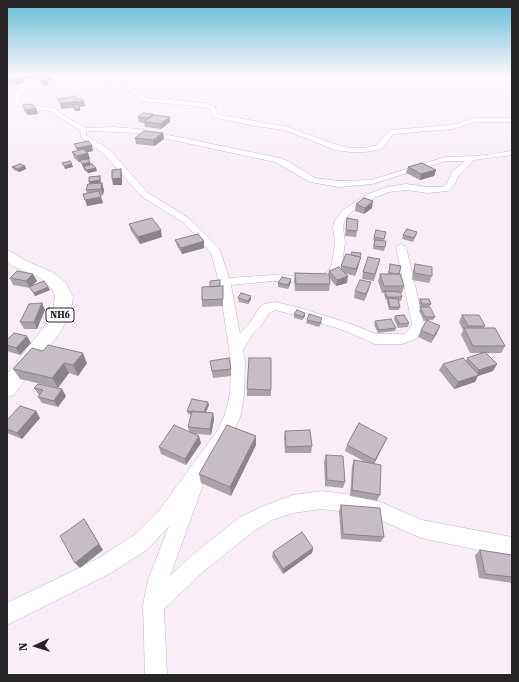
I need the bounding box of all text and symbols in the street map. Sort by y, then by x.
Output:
road number: NH6 [46,308,74,322]
north arrow [16,626,56,666]
text: N [17,642,30,652]

